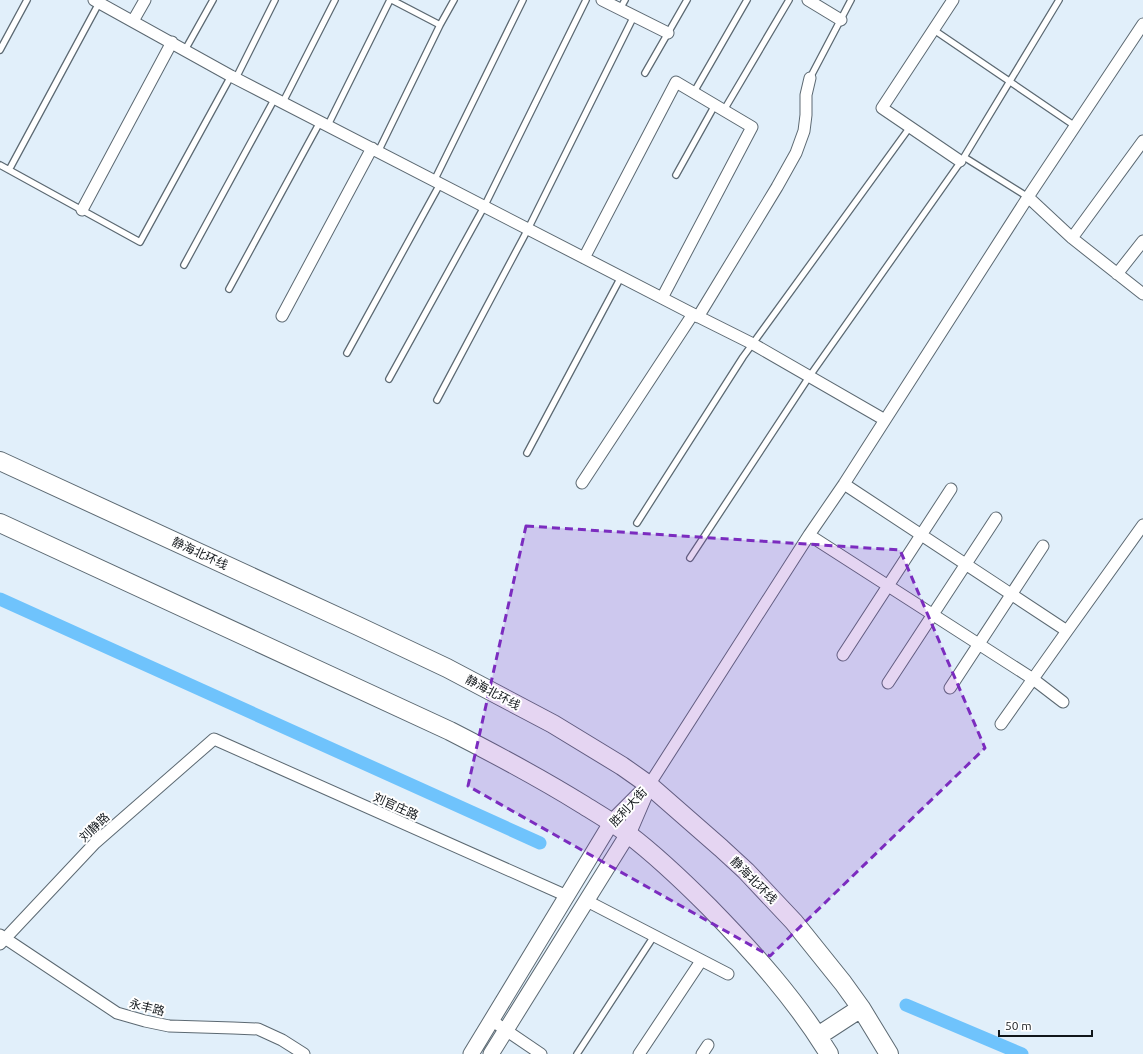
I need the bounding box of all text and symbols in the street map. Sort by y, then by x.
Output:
street label: 静海北环线 [170,534,230,572]
street label: 静海北环线 [463,672,523,712]
street label: 胜利大街 [607,785,649,829]
street label: 刘官庄路 [371,790,421,822]
street label: 刘静路 [76,810,112,844]
street label: 静海北环线 [728,854,780,906]
street label: 永丰路 [128,996,166,1018]
scale bar [999,1012,1092,1038]
text: 50 m [1005,1019,1032,1032]

